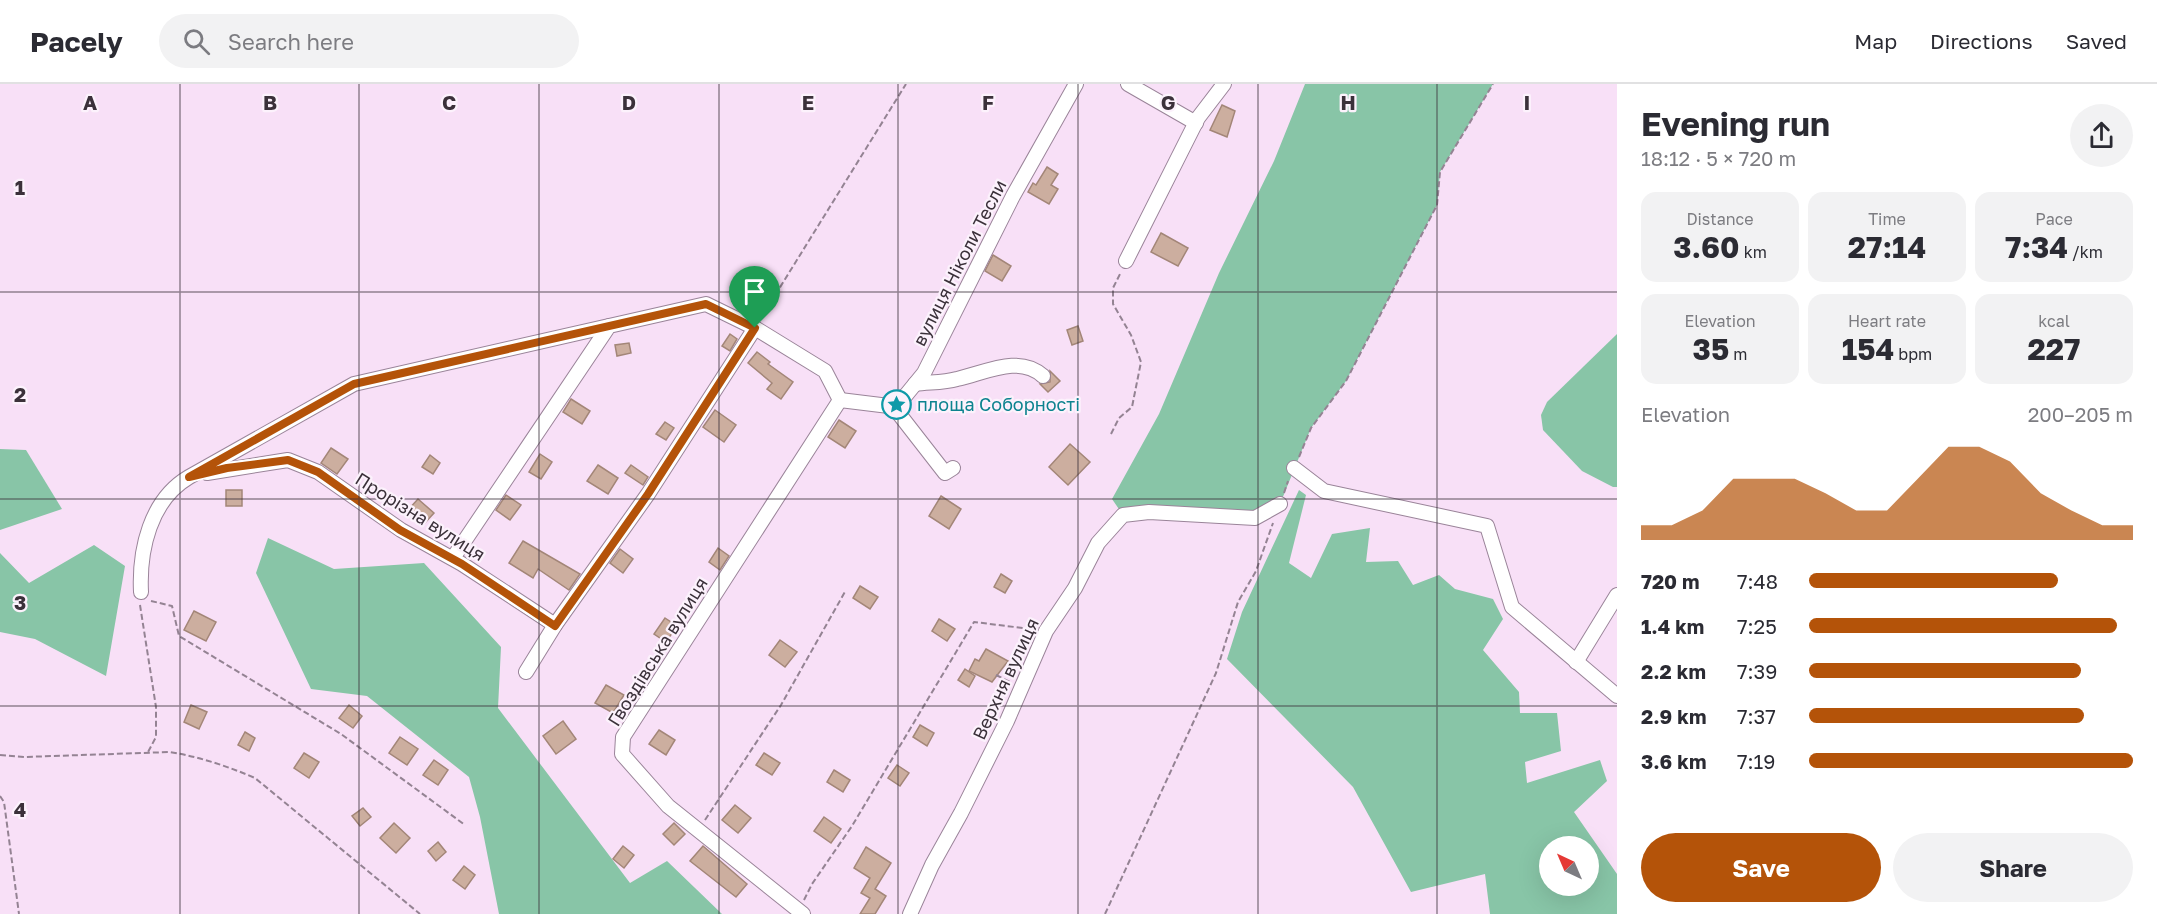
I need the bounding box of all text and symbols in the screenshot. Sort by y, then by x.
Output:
search box [159,14,579,68]
text: Pacely [30,25,123,58]
icon: search [180,25,213,58]
text: Search here [228,28,354,55]
text: Map [1854,28,1897,54]
text: Directions [1930,28,2033,54]
text: Saved [2066,28,2127,54]
text: A [83,90,97,114]
text: B [263,90,277,114]
text: C [442,90,456,114]
text: D [622,90,636,114]
text: E [802,90,814,114]
text: F [982,90,994,114]
text: G [1161,90,1175,114]
text: H [1340,90,1356,114]
text: I [1524,90,1530,114]
text: Evening run [1641,104,1830,143]
button: share [2070,104,2133,167]
text: 18:12 · 5 × 720 m [1641,146,1796,170]
text: 1 [15,175,25,199]
street label: вулиця Ніколи Тесли [908,176,1011,349]
text: Distance [1686,209,1754,229]
text: Time [1868,209,1906,229]
text: Pace [2035,209,2073,229]
text: 3.60 [1673,229,1740,265]
text: 27:14 [1848,229,1926,265]
text: 7:34 [2005,229,2068,265]
text: km [1740,242,1767,262]
text: /km [2068,242,2103,262]
pin [729,266,780,328]
icon: arrive [738,275,771,308]
text: Elevation [1684,311,1756,331]
text: Heart rate [1848,311,1926,331]
text: kcal [2038,311,2070,331]
text: 35 [1693,331,1729,367]
text: 154 [1842,331,1894,367]
text: 227 [2028,331,2080,367]
text: m [1729,344,1747,364]
text: bpm [1894,344,1932,364]
text: 2 [14,382,26,406]
place icon: площа Соборності [880,389,912,421]
place label: площа Соборності [917,393,1080,415]
text: Elevation [1641,402,1730,426]
text: 200–205 m [2028,402,2133,426]
street label: Прорізна вулиця [352,467,490,565]
text: 720 m [1641,569,1700,593]
text: 7:48 [1737,569,1778,593]
street label: Гвоздівська вулиця [602,573,712,730]
text: 3 [14,590,26,614]
street label: Верхня вулиця [967,614,1043,743]
text: 1.4 km [1641,614,1704,638]
text: 7:25 [1737,614,1777,638]
text: 2.2 km [1641,659,1706,683]
text: 7:39 [1737,659,1777,683]
text: 2.9 km [1641,704,1706,728]
text: 7:37 [1737,704,1776,728]
text: 3.6 km [1641,749,1706,773]
text: 7:19 [1737,749,1775,773]
text: 4 [14,797,26,821]
button: Save [1641,833,1881,902]
button: Share [1893,833,2133,902]
north arrow [1539,836,1599,896]
map controls [1539,836,1599,896]

